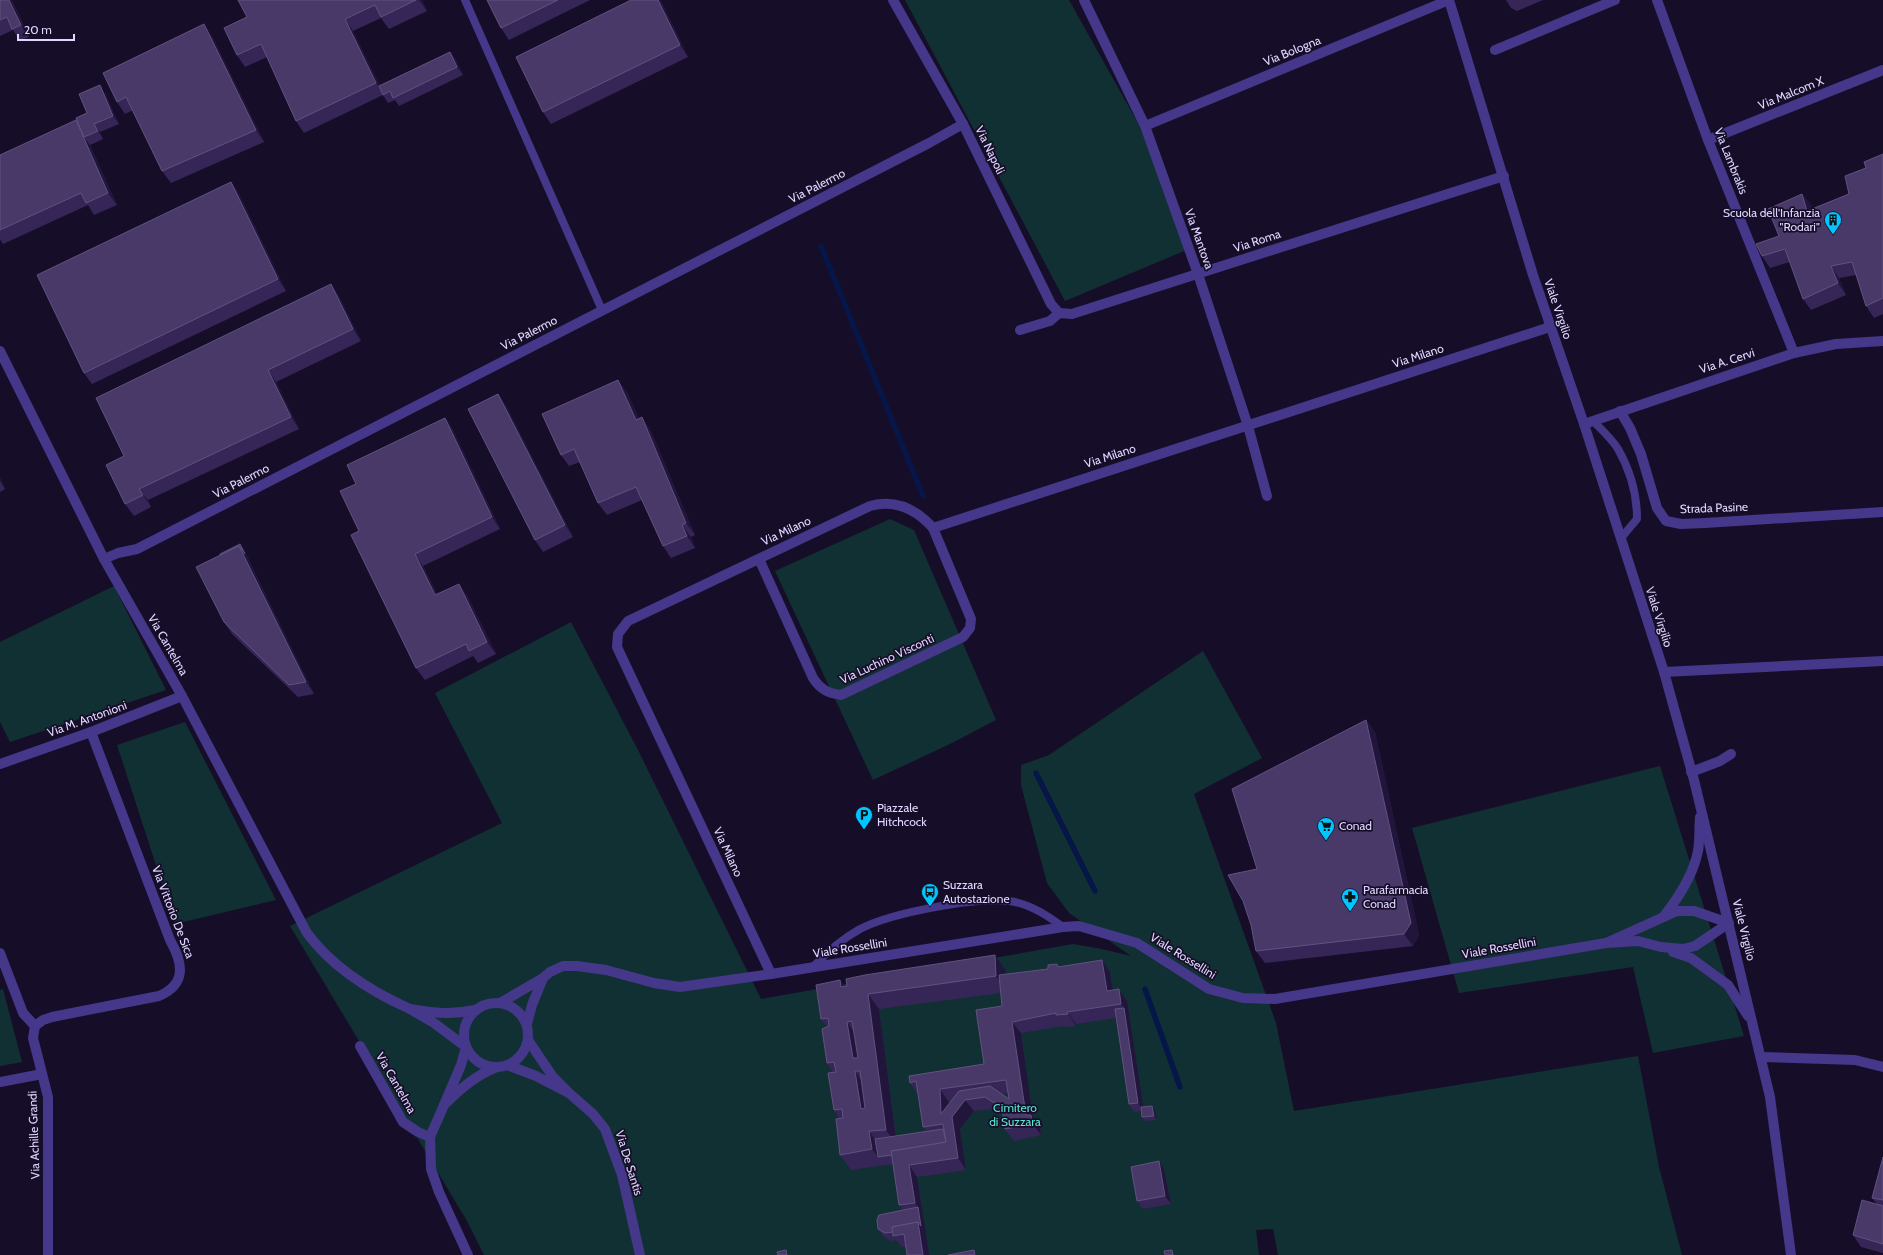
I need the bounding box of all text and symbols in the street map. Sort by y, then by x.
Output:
scale bar [18,16,74,42]
text: 20 m [24,22,52,37]
street label: Via Bologna [1261,32,1323,69]
street label: Via Malcom X [1756,72,1827,112]
street label: Via Napoli [972,123,1009,176]
street label: Via Lambrakis [1711,125,1752,196]
street label: Via Palermo [786,165,848,206]
place label: Scuola dell'Infanzia "Rodari" [1723,205,1820,234]
street label: Via Mantova [1182,207,1217,271]
building icon: Scuola dell'Infanzia "Rodari" [1823,210,1843,235]
street label: Via Roma [1231,226,1283,255]
street label: Viale Virgilio [1541,277,1576,341]
street label: Via Palermo [498,312,560,353]
street label: Via Milano [1390,340,1446,371]
street label: Via A. Cervi [1697,345,1756,376]
street label: Via Milano [1082,440,1138,471]
street label: Via Palermo [210,460,272,501]
street label: Strada Pasine [1680,499,1748,516]
street label: Via Milano [759,512,813,549]
street label: Viale Virgilio [1643,585,1676,649]
street label: Via Cantelma [145,612,192,678]
street label: Via Luchino Visconti [837,630,936,687]
street label: Via M. Antonioni [45,697,129,740]
place label: Piazzale Hitchcock [877,800,927,829]
parking icon: Piazzale Hitchcock [854,805,874,830]
supermarket icon: Conad [1316,816,1336,841]
place label: Conad [1339,818,1372,833]
street label: Via Milano [710,825,747,879]
street label: Via Vittorio De Sica [149,864,198,960]
place label: Suzzara Autostazione [943,877,1010,906]
bus stop icon: Suzzara Autostazione [920,882,940,907]
place label: Parafarmacia Conad [1363,882,1429,911]
pharmacy icon: Parafarmacia Conad [1340,887,1360,912]
street label: Viale Virgilio [1730,898,1759,962]
street label: Viale Rossellini [1148,929,1219,982]
street label: Viale Rossellini [812,934,888,961]
street label: Viale Rossellini [1461,934,1537,961]
street label: Via Cantelma [373,1050,420,1116]
street label: Via Achille Grandi [24,1091,43,1179]
park label: Cimitero di Suzzara [989,1100,1041,1129]
street label: Via De Santis [612,1128,646,1197]

